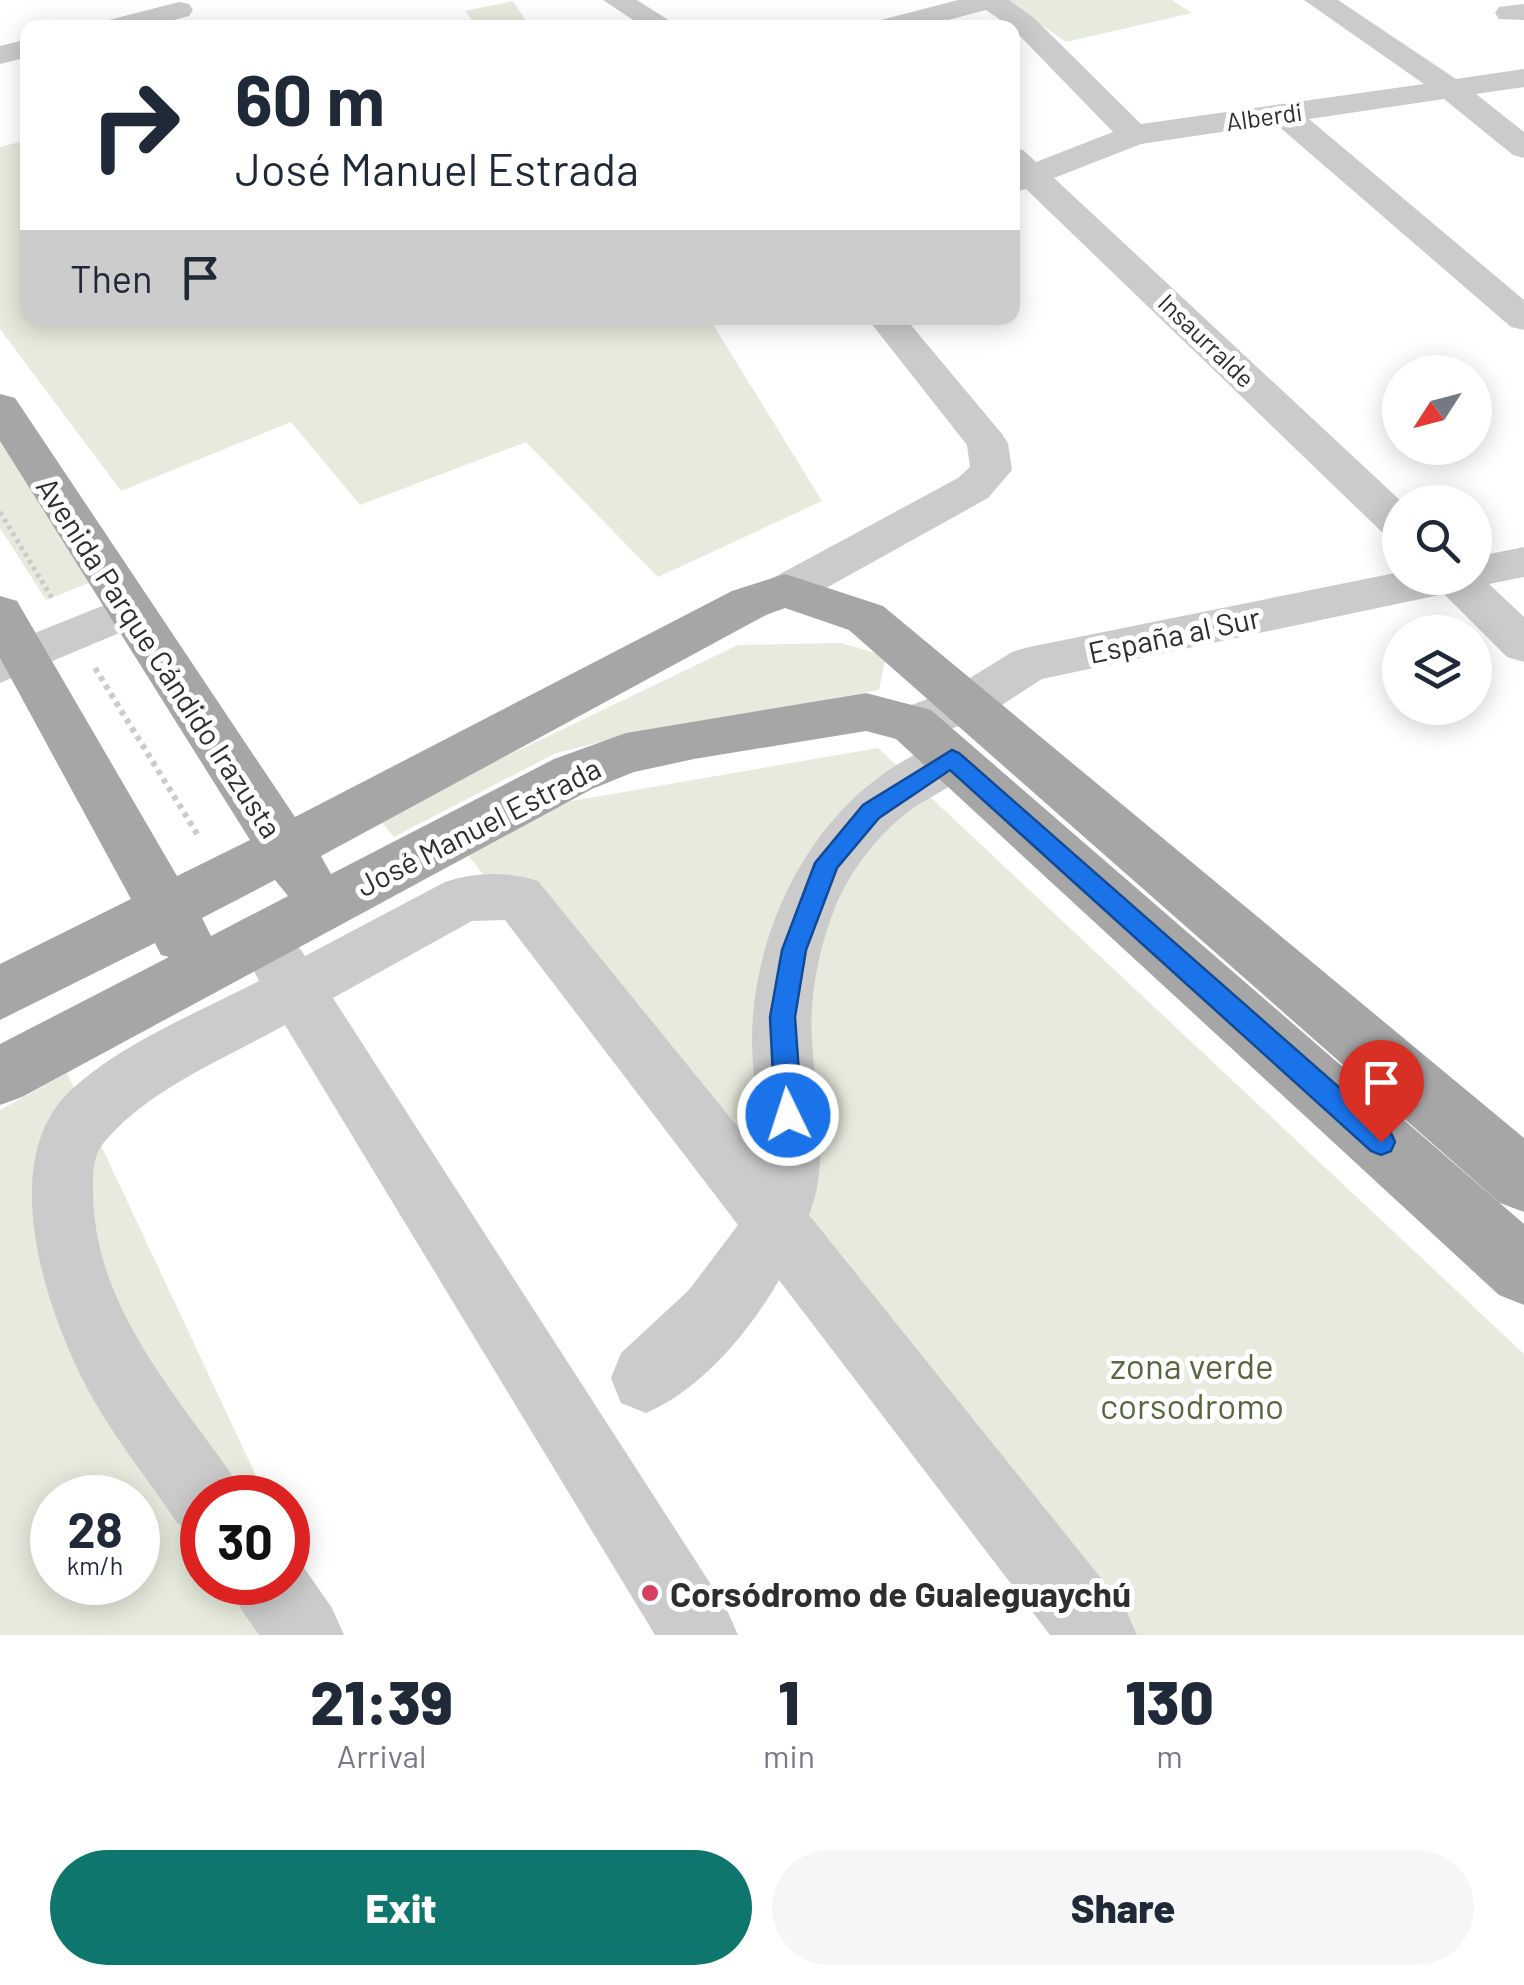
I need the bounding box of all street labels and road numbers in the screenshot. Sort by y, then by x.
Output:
street label: Alberdi [1224,96,1304,136]
street label: Insaurralde [1153,287,1261,393]
street label: Avenida Parque Cándido Irazusta [30,470,290,844]
street label: España al Sur [1085,598,1263,670]
street label: José Manuel Estrada [350,749,606,903]

